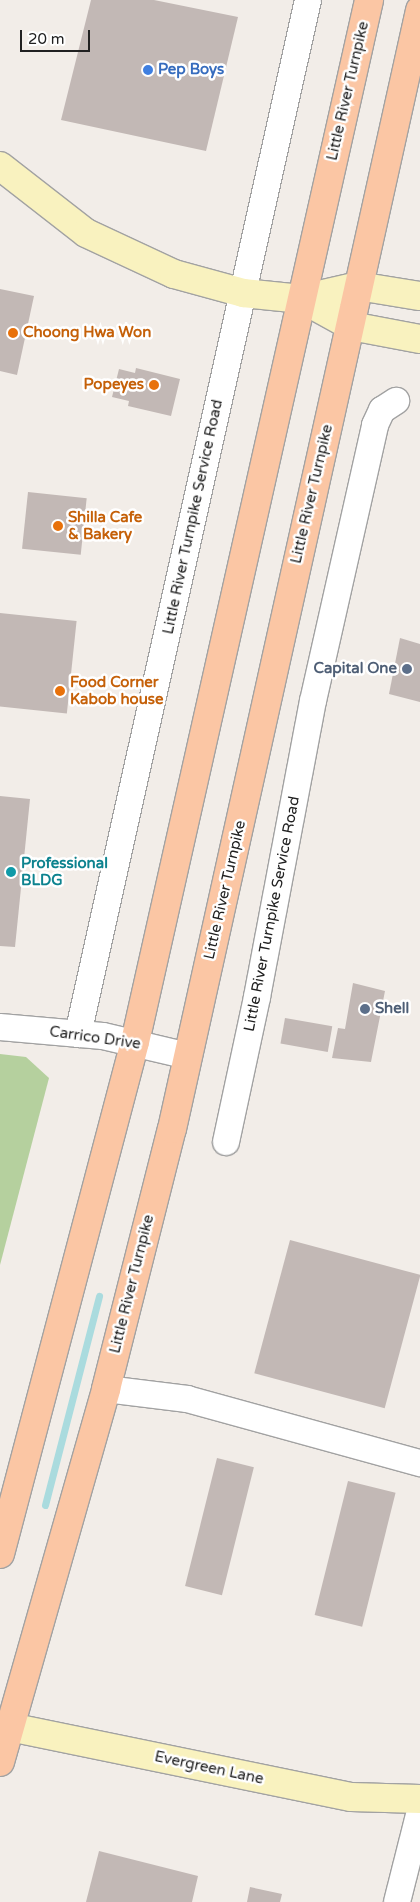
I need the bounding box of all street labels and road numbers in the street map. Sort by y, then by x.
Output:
street label: Little River Turnpike [323,20,373,162]
street label: Little River Turnpike Service Road [159,398,227,636]
street label: Little River Turnpike [287,423,337,565]
street label: Little River Turnpike Service Road [240,795,304,1033]
street label: Little River Turnpike [200,819,250,961]
street label: Carrico Drive [48,1023,142,1053]
street label: Little River Turnpike [106,1213,158,1355]
street label: Evergreen Lane [153,1748,265,1788]

